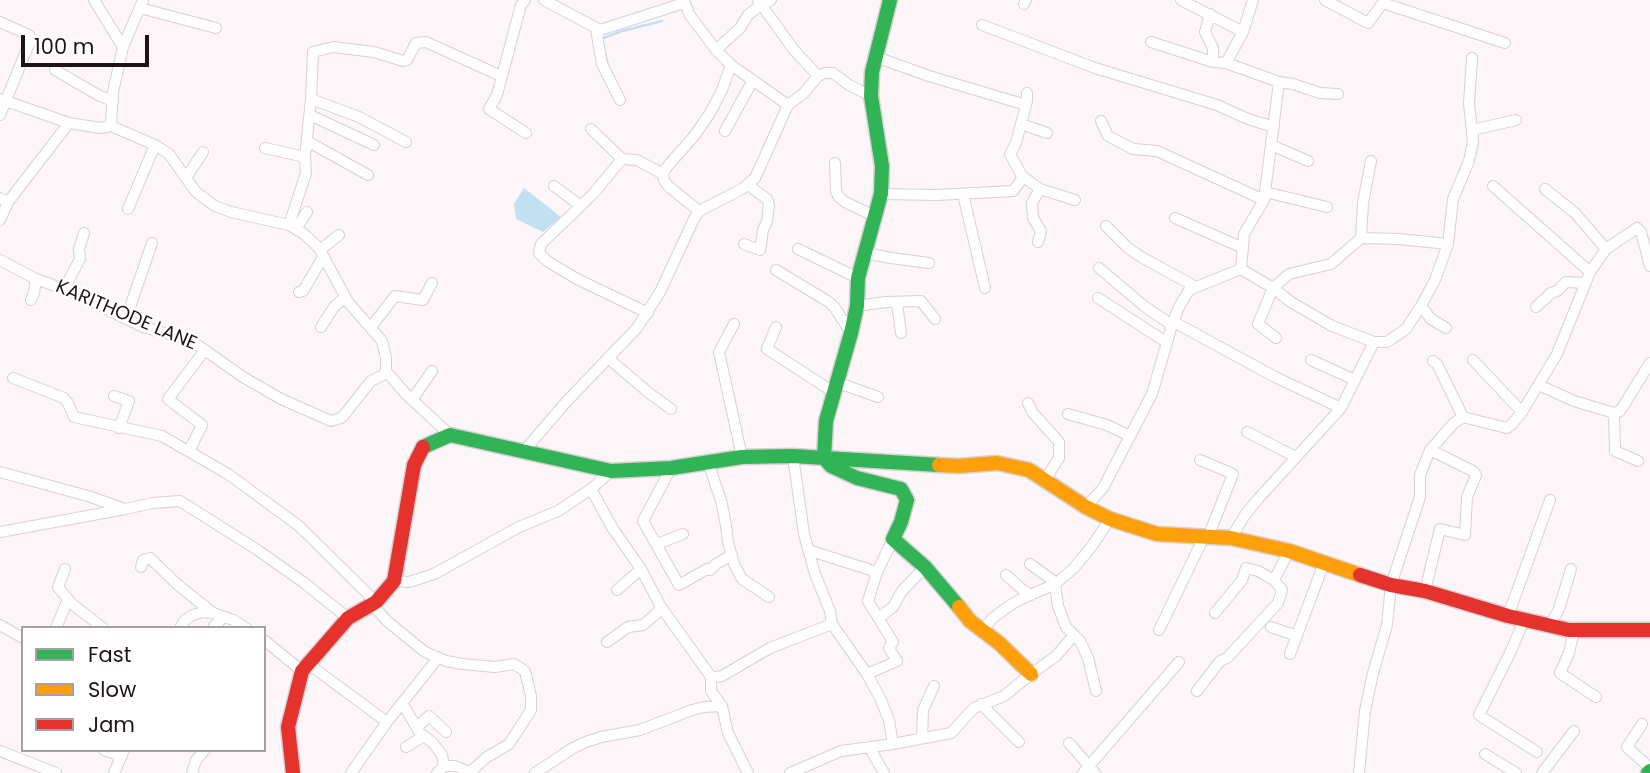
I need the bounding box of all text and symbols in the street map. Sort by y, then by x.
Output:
scale bar [24,21,152,65]
text: 100 m [34,32,94,61]
street label: KARITHODE LANE [52,276,200,356]
legend [21,626,266,752]
text: Fast [88,640,131,669]
text: Slow [88,675,136,704]
text: Jam [88,710,135,739]

